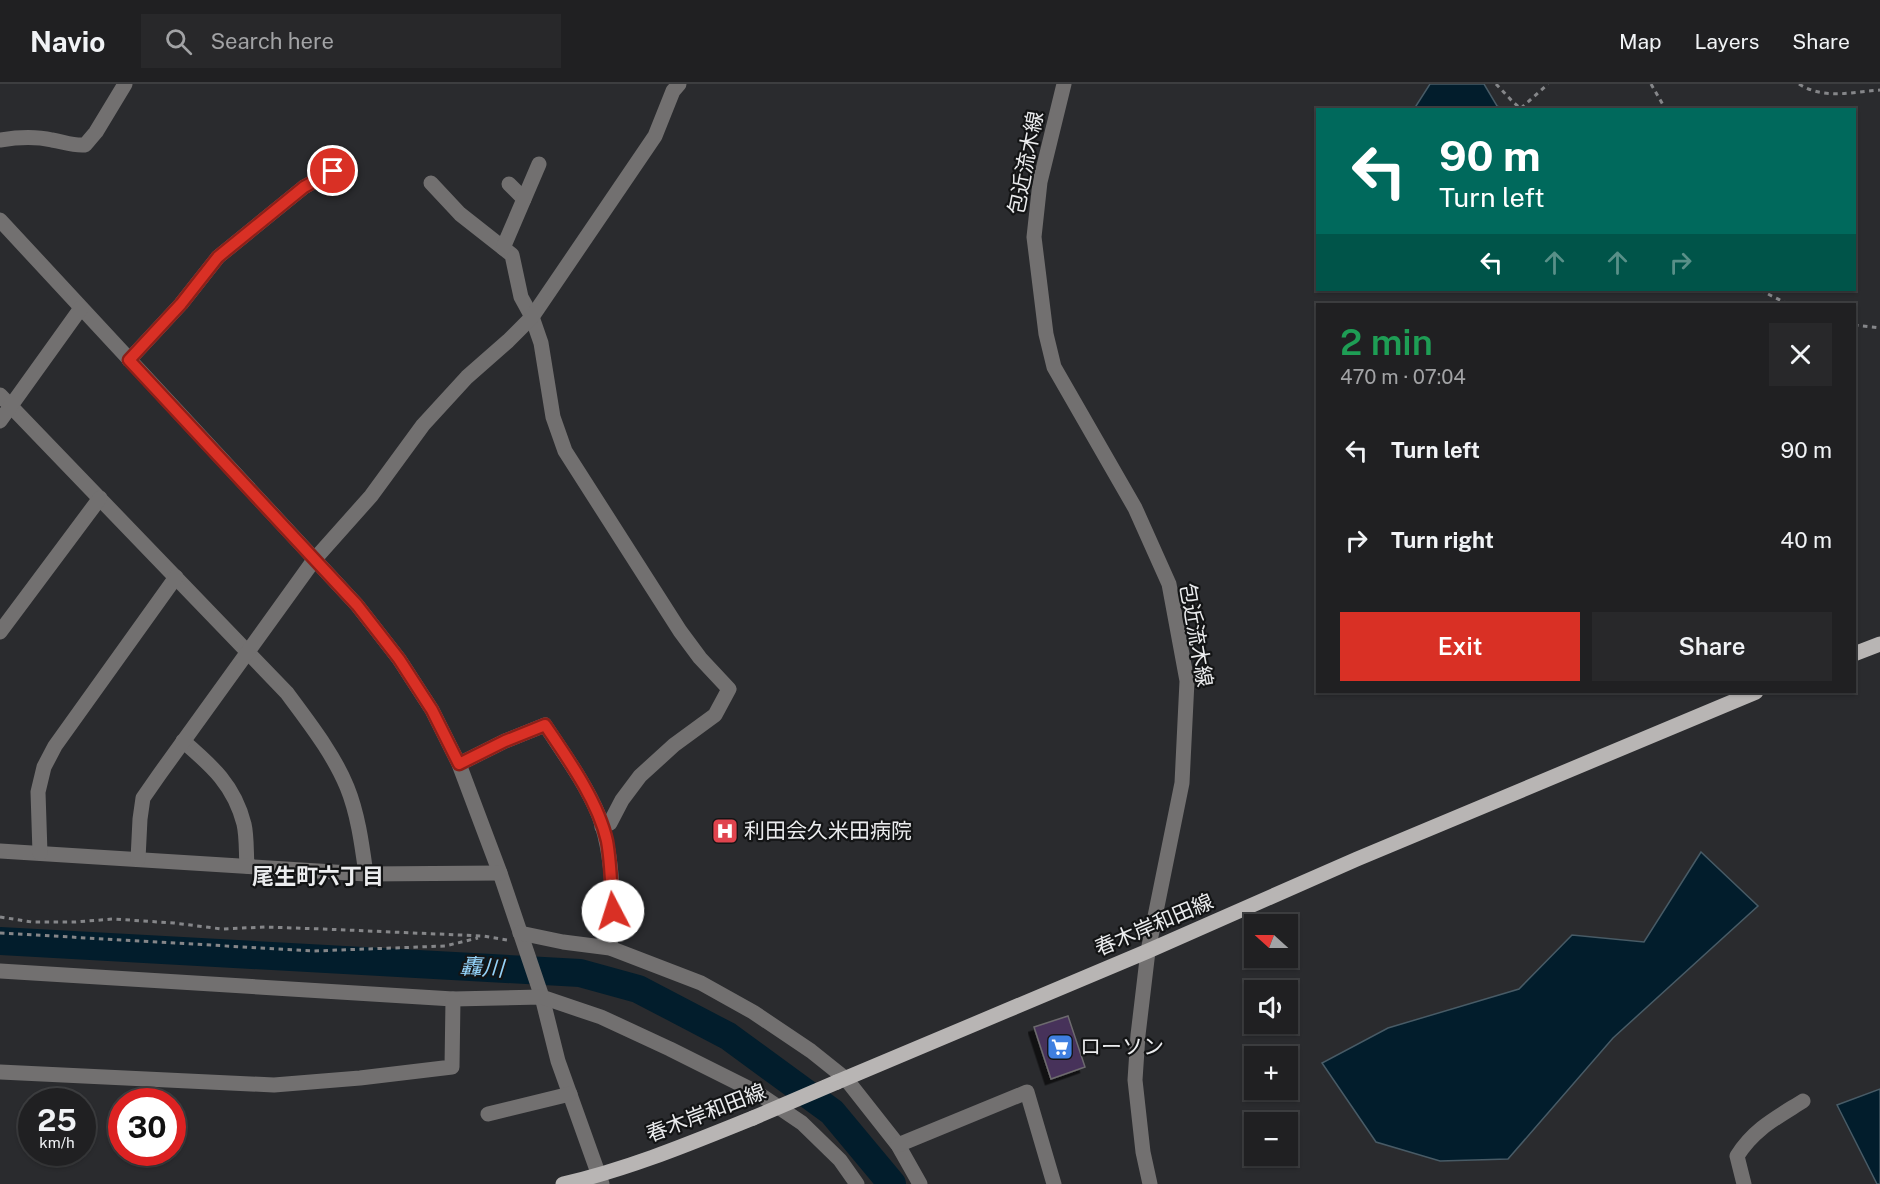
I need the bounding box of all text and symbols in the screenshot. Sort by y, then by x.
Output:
search box [141,14,561,68]
text: Navio [30,25,105,58]
icon: search [162,25,195,58]
text: Search here [210,28,334,54]
text: Map [1619,29,1662,54]
text: Layers [1695,29,1759,54]
text: Share [1792,29,1850,54]
street label: 包近流木線 [1003,109,1048,217]
text: 90 m [1439,131,1541,180]
icon: left [1340,132,1418,210]
pin [307,145,358,196]
icon: arrive [316,154,349,187]
text: Turn left [1439,181,1545,213]
icon: left [1475,246,1508,279]
icon: ahead [1538,246,1571,279]
icon: ahead [1601,246,1634,279]
icon: right [1664,246,1697,279]
text: 2 min [1340,321,1433,363]
button: close [1769,323,1832,386]
text: 470 m · 07:04 [1340,365,1466,389]
icon: left [1340,434,1373,467]
text: Turn left [1391,437,1480,463]
text: 90 m [1781,437,1832,463]
icon: right [1340,524,1373,557]
text: Turn right [1391,527,1494,553]
text: 40 m [1780,527,1832,553]
street label: 包近流木線 [1175,581,1218,689]
button: Exit [1340,612,1580,681]
button: Share [1592,612,1832,681]
hospital icon: 利田会久米田病院 [710,816,740,846]
place label: 利田会久米田病院 [744,818,912,843]
district label: 尾生町六丁目 [252,863,384,889]
position arrow [581,879,645,943]
street label: 春木岸和田線 [1091,888,1217,961]
north arrow [1244,914,1298,968]
map controls [1244,914,1298,1166]
water label: 轟川 [459,953,507,981]
button: sound [1244,980,1298,1034]
supermarket icon: ローソン [1045,1032,1075,1062]
place label: ローソン [1080,1034,1164,1059]
button: + [1244,1046,1298,1100]
street label: 春木岸和田線 [643,1078,769,1147]
speed limit sign: 30 [108,1088,186,1166]
text: 25 [37,1102,77,1138]
button: − [1244,1112,1298,1166]
text: km/h [39,1134,75,1151]

